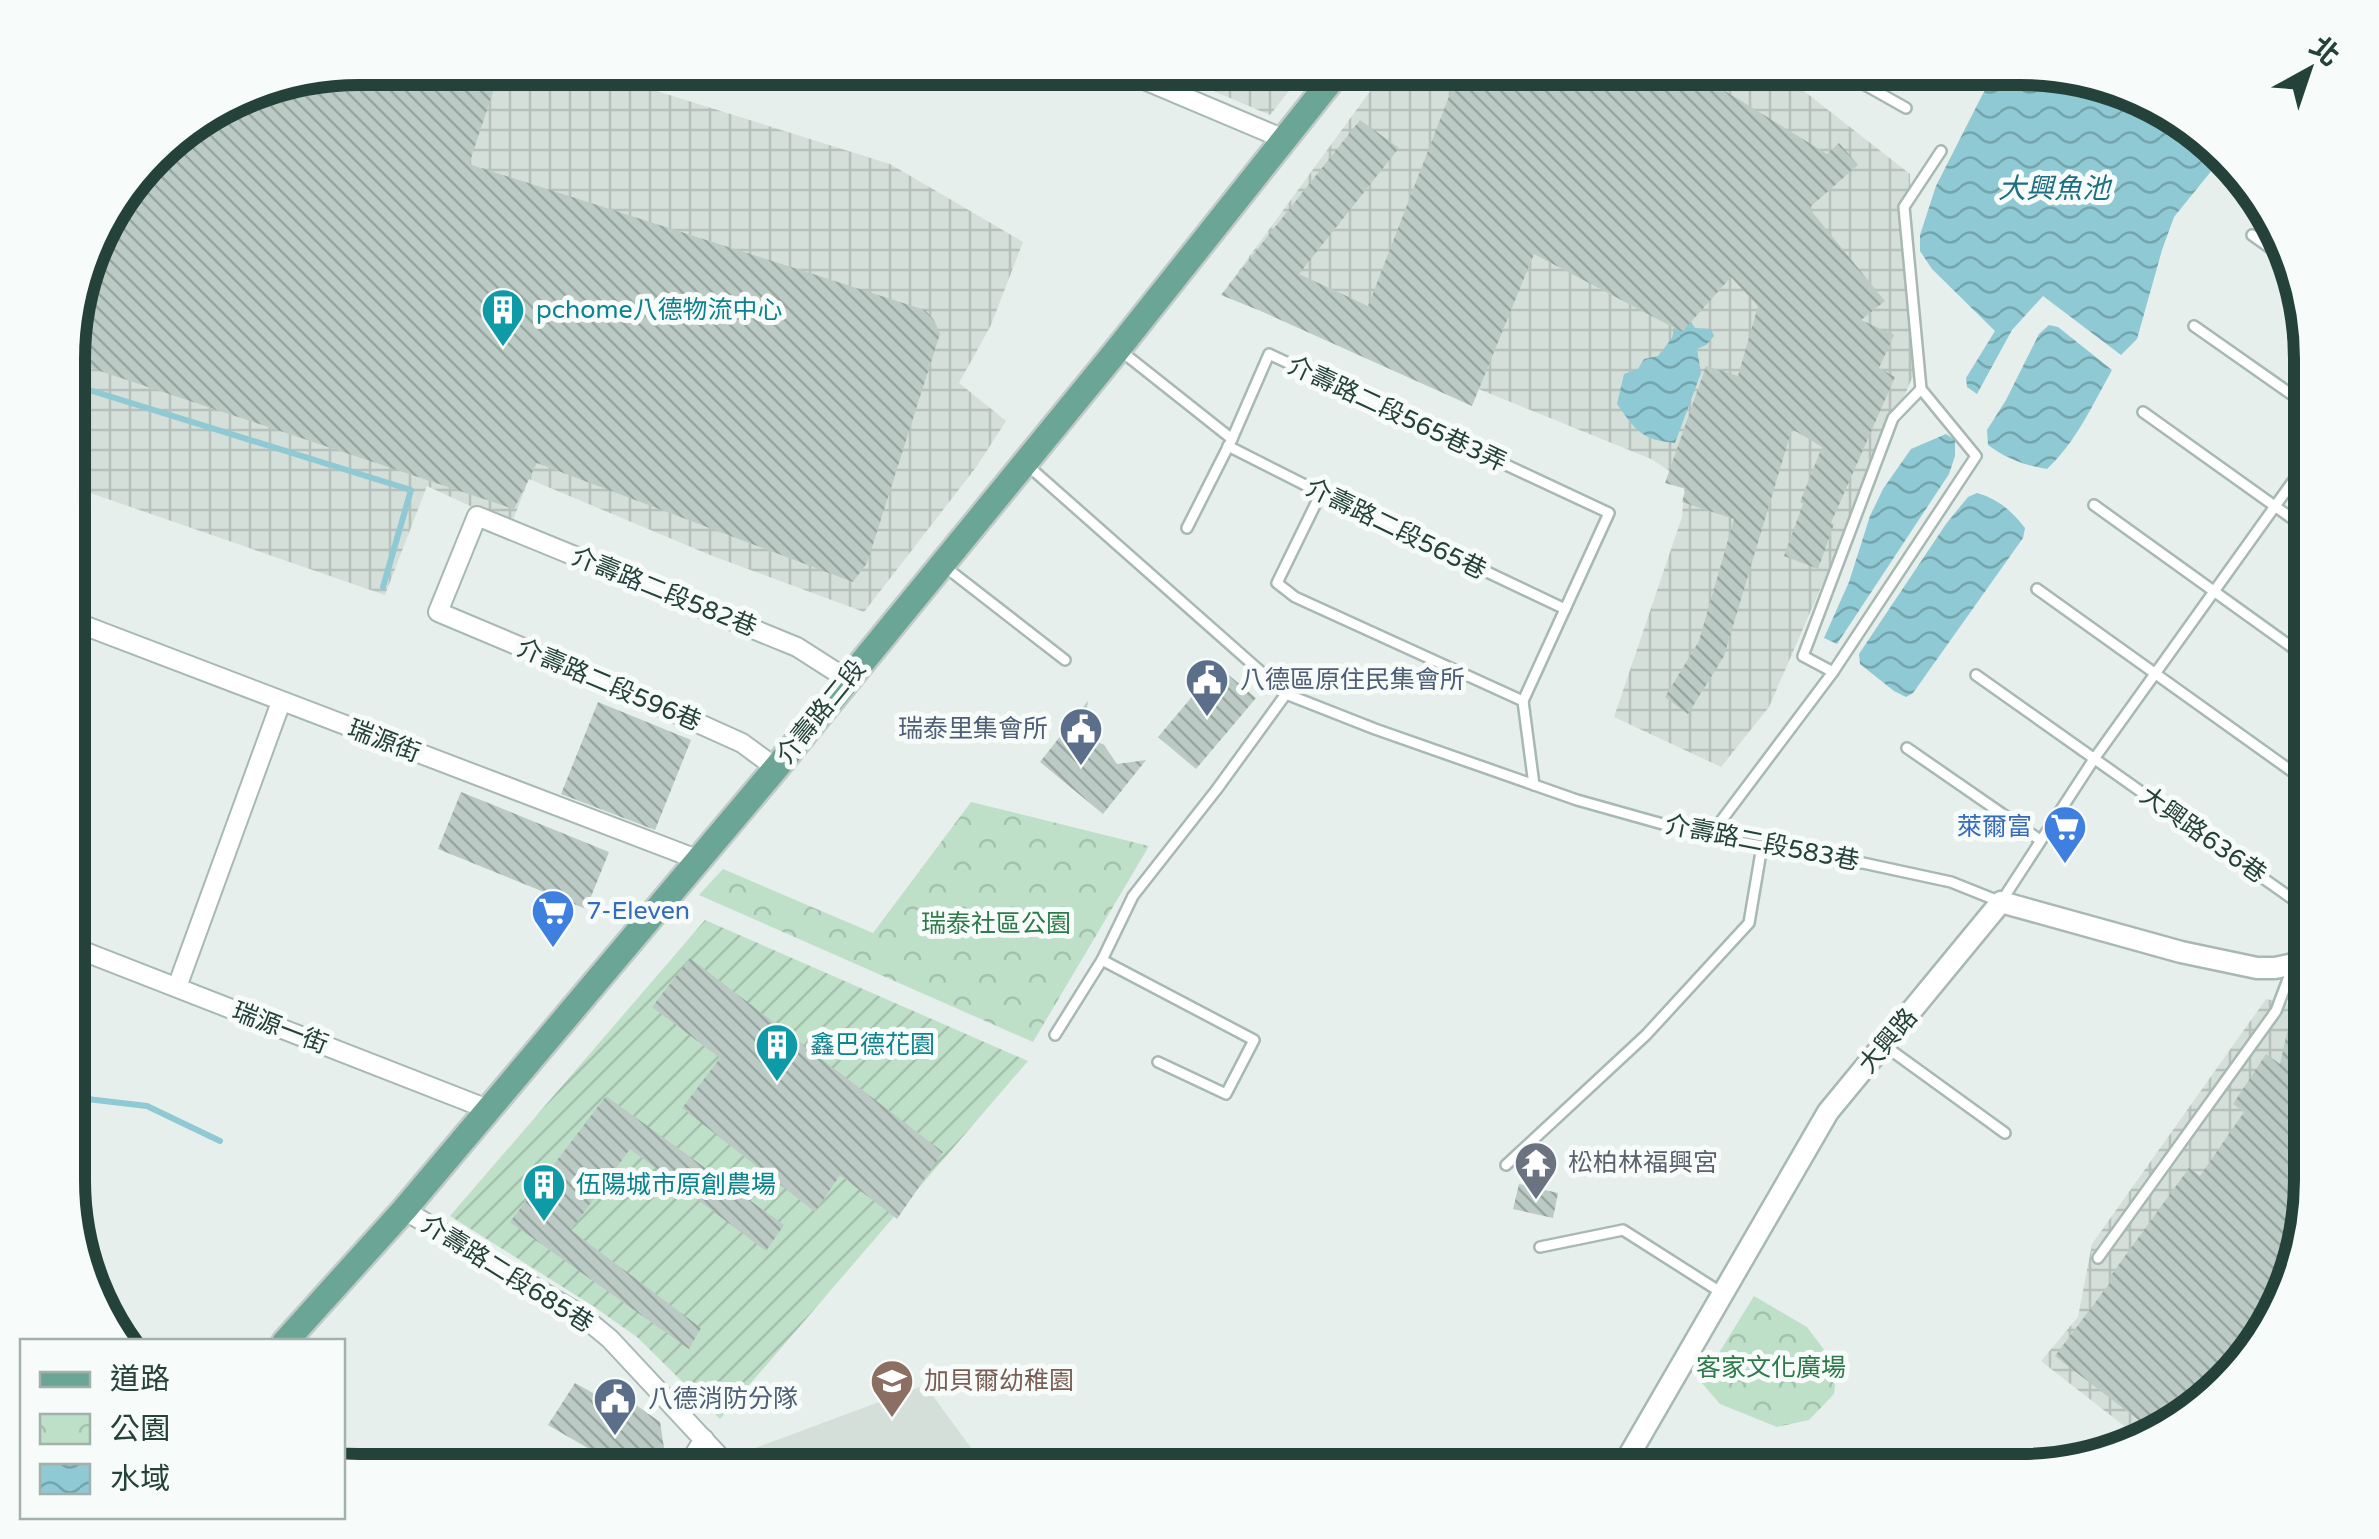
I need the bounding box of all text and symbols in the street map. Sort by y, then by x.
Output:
north arrow [2259,20,2359,120]
text: 北 [2303,30,2346,74]
water label: 大興魚池 [1998,172,2113,206]
building icon: pchome八德物流中心 [480,287,526,348]
place label: pchome八德物流中心 [536,295,783,325]
street label: 介壽路二段565巷3弄 [1283,350,1511,478]
street label: 介壽路二段565巷 [1301,472,1491,586]
street label: 介壽路二段582巷 [567,541,761,643]
street label: 介壽路二段596巷 [512,633,706,737]
street label: 介壽路二段 [770,654,872,770]
public building icon: 八德區原住民集會所 [1184,657,1230,718]
place label: 八德區原住民集會所 [1240,665,1465,695]
public building icon: 瑞泰里集會所 [1058,706,1104,767]
street label: 瑞源街 [344,714,424,768]
place label: 瑞泰里集會所 [898,714,1048,744]
street label: 大興路636巷 [2134,781,2272,889]
supermarket icon: 萊爾富 [2042,804,2088,865]
street label: 介壽路二段583巷 [1662,809,1862,877]
place label: 萊爾富 [1957,812,2032,842]
supermarket icon: 7-Eleven [530,888,576,949]
place label: 7-Eleven [586,896,690,926]
park label: 瑞泰社區公園 [921,909,1071,939]
street label: 瑞源一街 [228,996,332,1060]
street label: 大興路 [1852,1003,1924,1079]
building icon: 鑫巴德花園 [754,1022,800,1083]
place label: 鑫巴德花園 [810,1030,935,1060]
temple icon: 松柏林福興宮 [1513,1140,1559,1201]
place label: 松柏林福興宮 [1568,1148,1718,1178]
building icon: 伍陽城市原創農場 [521,1162,567,1223]
place label: 伍陽城市原創農場 [576,1170,776,1200]
street label: 介壽路二段685巷 [415,1209,599,1339]
legend [20,1339,345,1519]
park label: 客家文化廣場 [1696,1353,1846,1383]
school or university icon: 加貝爾幼稚園 [869,1358,915,1419]
text: 道路 [110,1361,170,1398]
place label: 加貝爾幼稚園 [924,1366,1074,1396]
public building icon: 八德消防分隊 [592,1376,638,1437]
place label: 八德消防分隊 [648,1384,798,1414]
text: 公園 [110,1411,170,1448]
text: 水域 [110,1461,170,1498]

